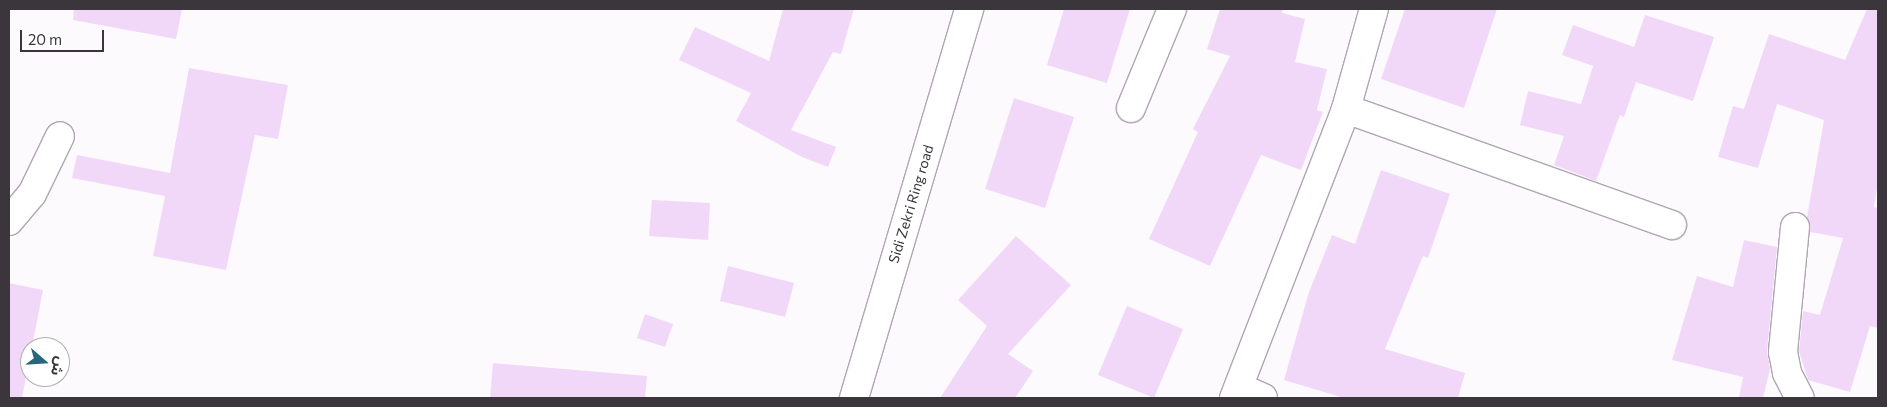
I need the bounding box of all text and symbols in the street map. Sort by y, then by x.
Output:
scale bar [22,20,106,52]
text: 20 m [28,30,62,48]
street label: Sidi Zekri Ring road [885,143,937,265]
north arrow [20,337,70,387]
text: ش [48,355,70,379]

